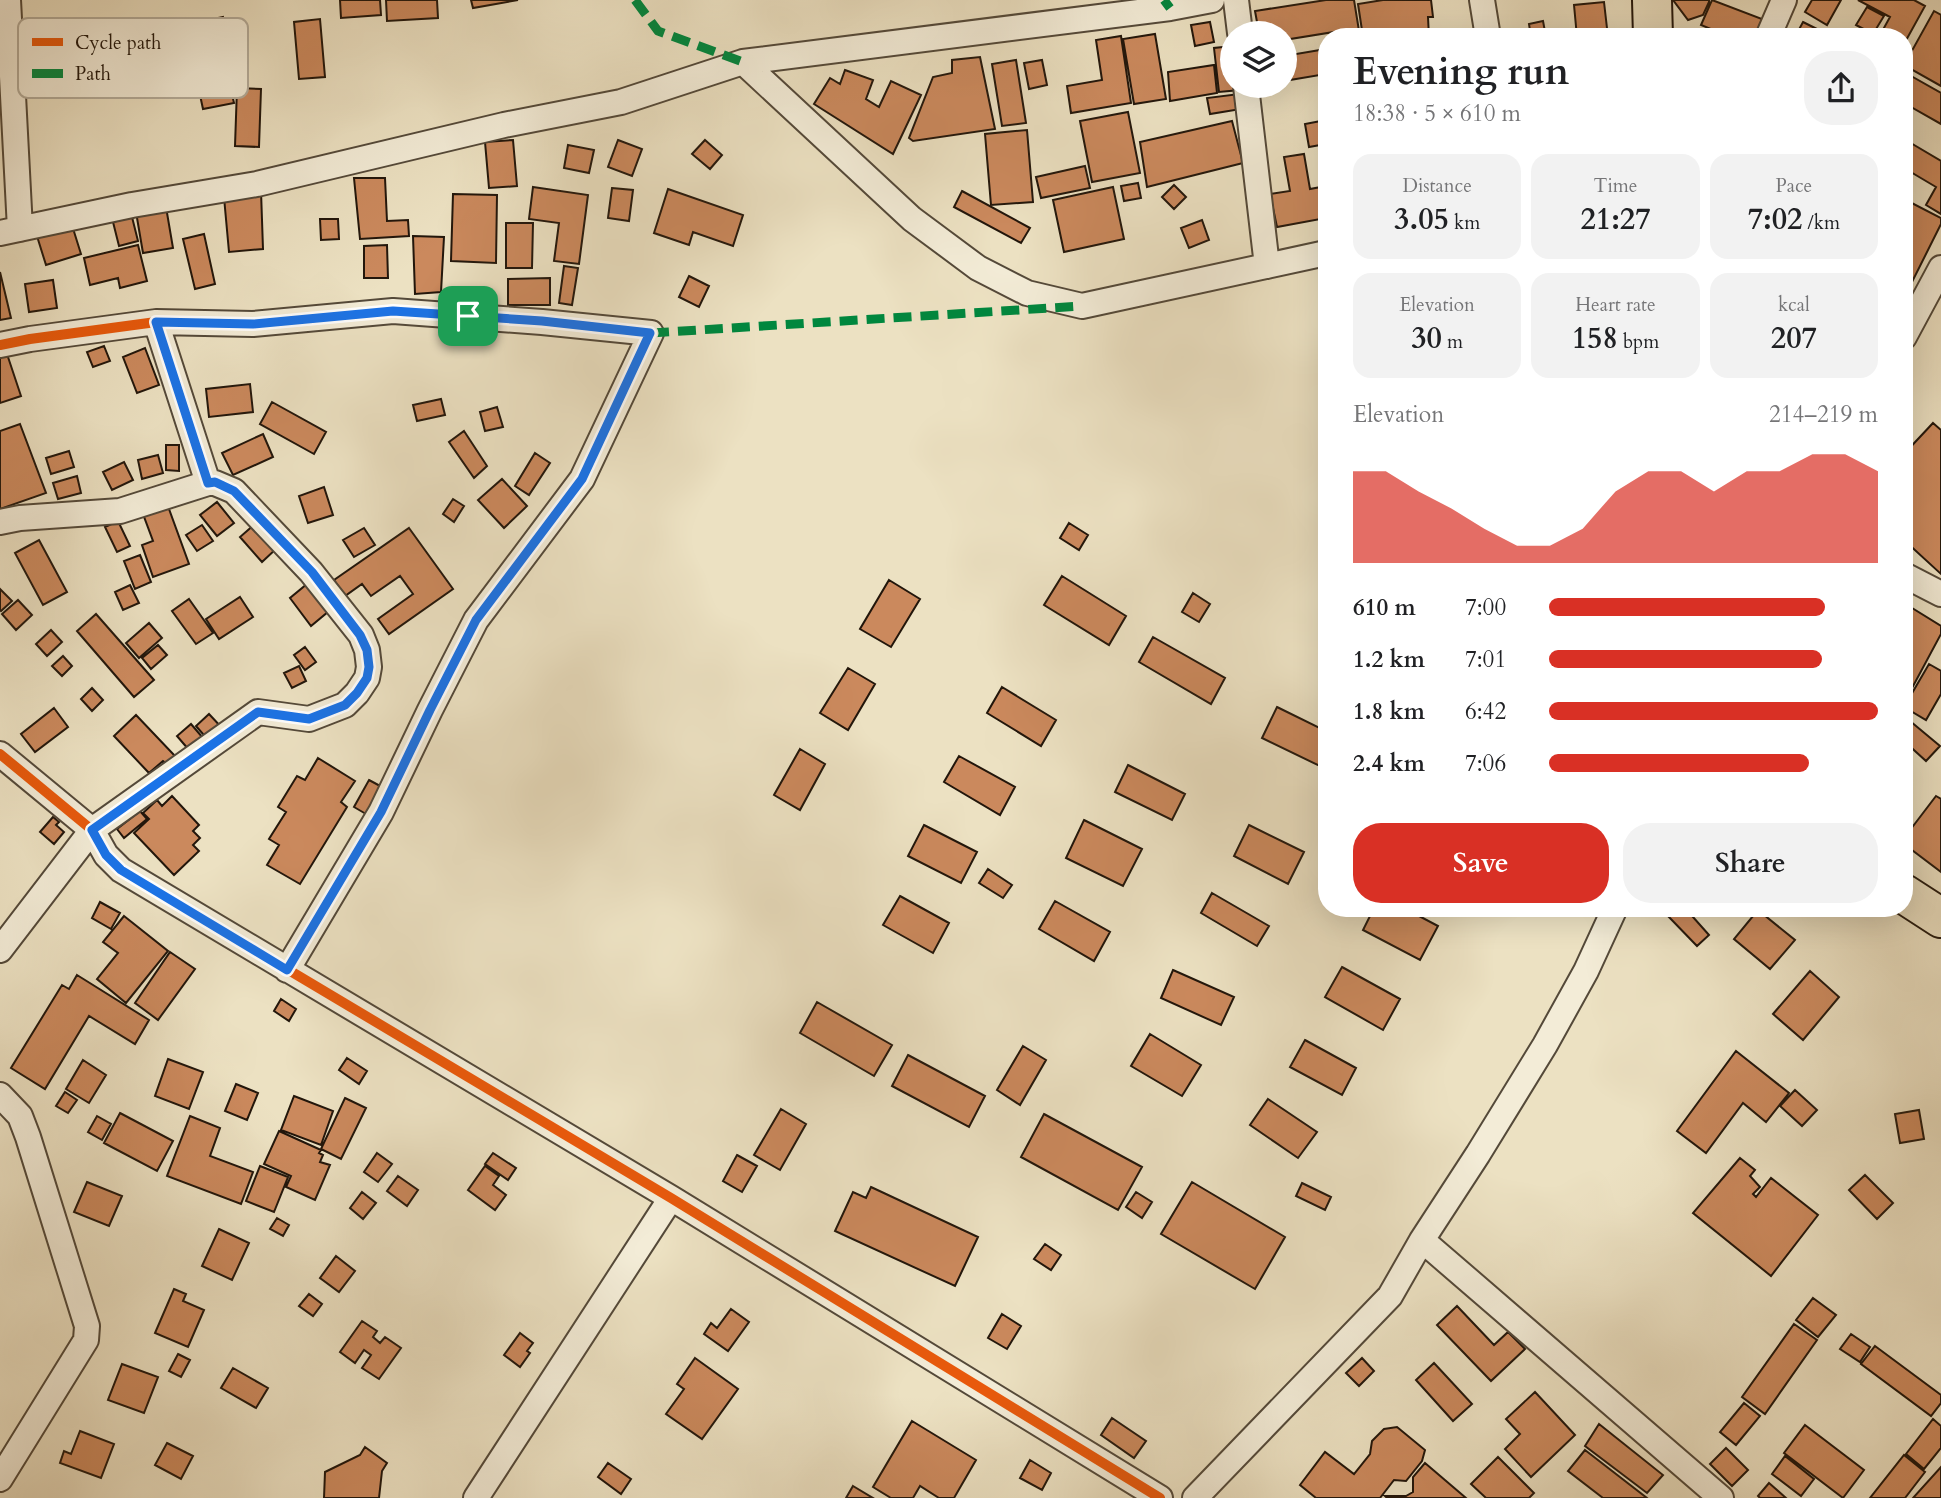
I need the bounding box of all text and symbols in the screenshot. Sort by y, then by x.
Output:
legend [18,18,248,98]
map controls [1220,21,1297,98]
button: layers [1220,21,1297,98]
text: Cycle path [75,30,162,56]
text: Evening run [1353,46,1569,98]
button: share [1804,51,1878,125]
text: Path [75,61,111,87]
text: 18:38 · 5 × 610 m [1353,98,1521,129]
text: Distance [1402,173,1472,199]
text: Time [1594,173,1637,199]
text: Pace [1775,173,1812,199]
text: 3.05 [1394,199,1449,240]
text: 21:27 [1580,199,1651,240]
text: 7:02 [1748,199,1802,240]
text: km [1449,210,1480,236]
text: /km [1802,210,1840,236]
pin [438,286,498,346]
text: Elevation [1399,292,1475,318]
text: Heart rate [1575,292,1656,318]
text: kcal [1778,292,1810,318]
icon: arrive [449,297,487,335]
text: 30 [1411,318,1442,359]
text: 158 [1572,318,1618,359]
text: 207 [1771,318,1817,359]
text: m [1442,329,1463,355]
text: bpm [1618,329,1659,355]
text: Elevation [1353,399,1444,430]
text: 214–219 m [1769,399,1878,430]
text: 610 m [1353,592,1416,623]
text: 7:00 [1465,592,1506,623]
text: 1.2 km [1353,644,1425,675]
text: 7:01 [1465,644,1506,675]
text: 1.8 km [1353,696,1425,727]
text: 6:42 [1465,696,1506,727]
text: 2.4 km [1353,748,1425,779]
text: 7:06 [1465,748,1506,779]
button: Save [1353,823,1609,903]
button: Share [1623,823,1878,903]

